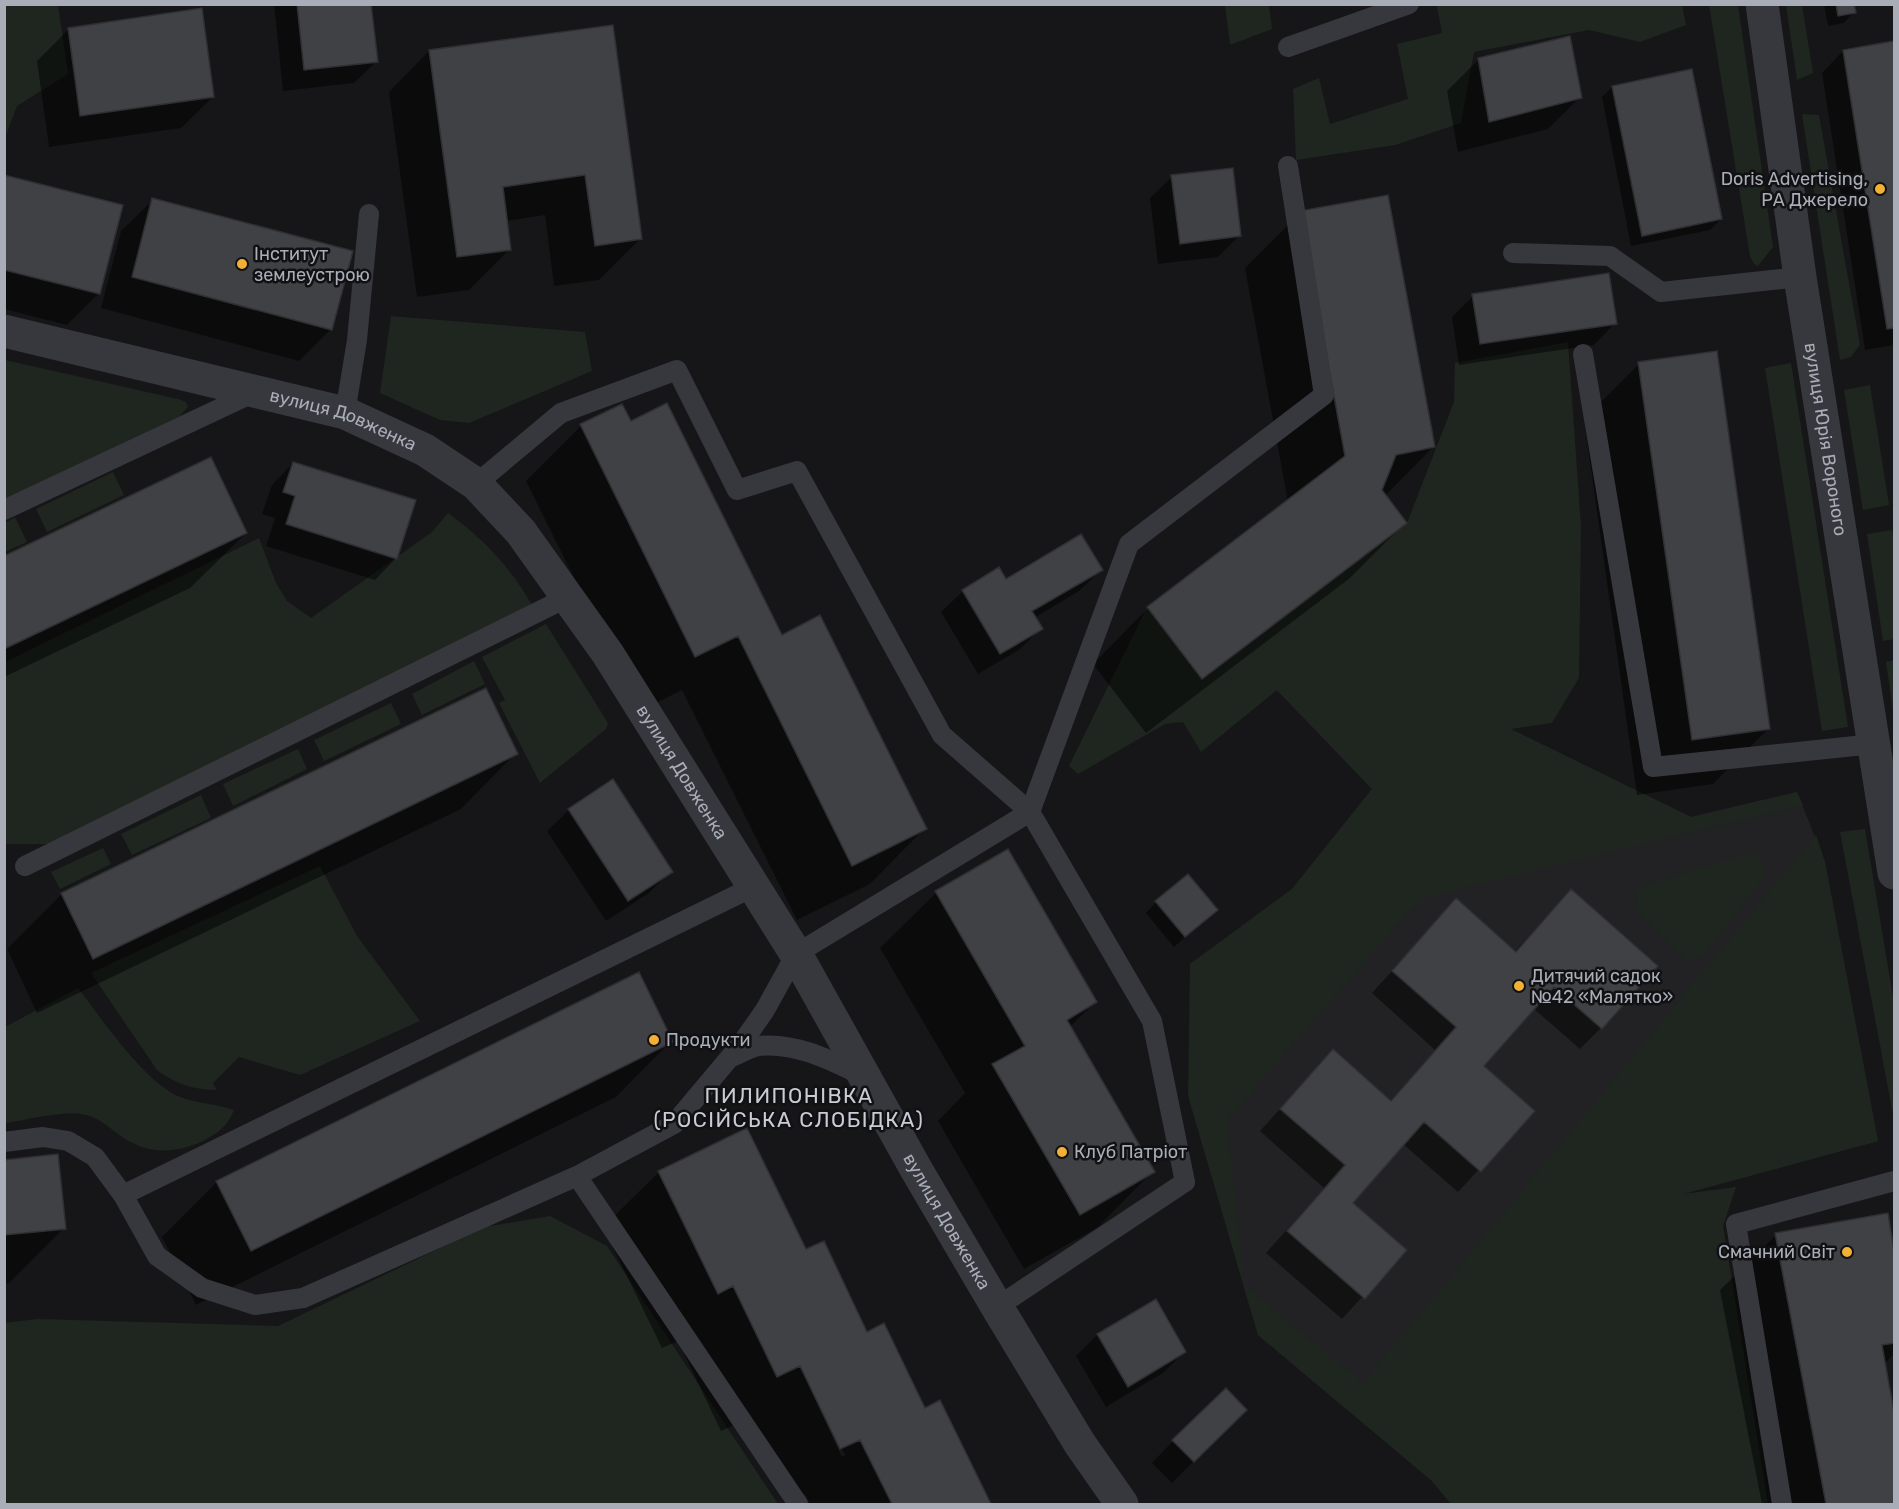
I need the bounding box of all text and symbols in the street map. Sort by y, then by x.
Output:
place label: Doris Advertising, РА Джерело [1721,168,1868,211]
marker: Doris Advertising, РА Джерело [1873,182,1887,196]
place label: Інститут землеустрою [254,243,370,286]
marker: Інститут землеустрою [235,257,249,271]
street label: вулиця Юрія Вороного [1800,341,1852,538]
street label: вулиця Довженка [268,384,420,456]
street label: вулиця Довженка [632,701,732,843]
place label: Дитячий садок №42 «Малятко» [1531,965,1673,1008]
marker: Дитячий садок №42 «Малятко» [1512,979,1526,993]
place label: Продукти [666,1029,750,1051]
marker: Продукти [647,1033,661,1047]
district label: ПИЛИПОНІВКА (РОСІЙСЬКА СЛОБІДКА) [654,1083,924,1132]
place label: Клуб Патріот [1074,1141,1187,1163]
marker: Клуб Патріот [1055,1145,1069,1159]
street label: вулиця Довженка [898,1149,995,1294]
place label: Смачний Світ [1718,1241,1835,1263]
marker: Смачний Світ [1840,1245,1854,1259]

